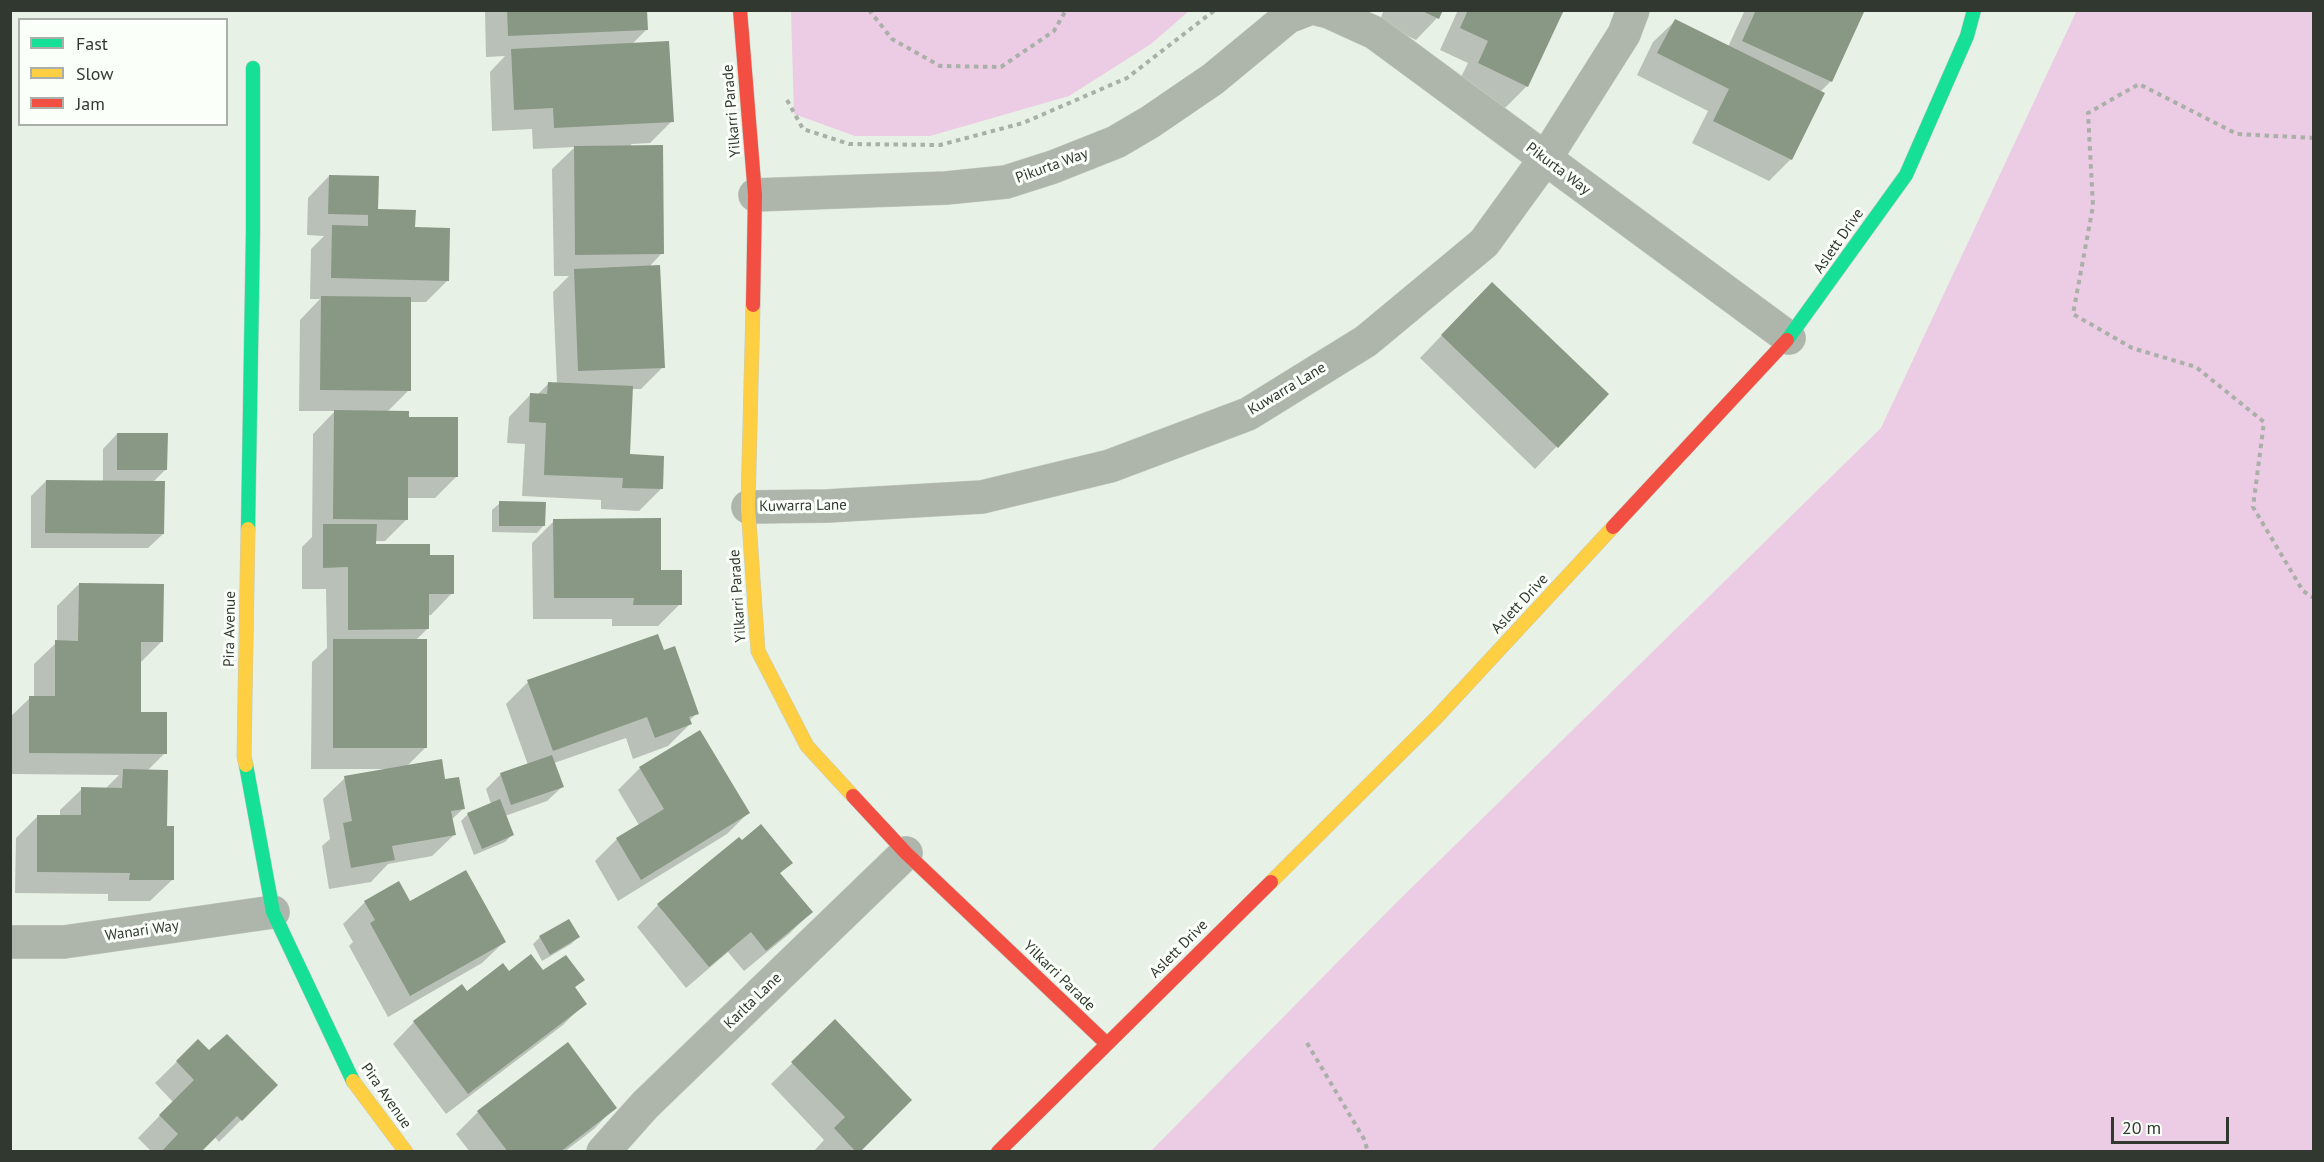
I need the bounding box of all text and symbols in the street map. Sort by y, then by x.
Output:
legend [18,18,228,126]
text: Fast [76,32,108,55]
text: Slow [76,62,114,85]
street label: Yilkarri Parade [719,64,745,158]
text: Jam [76,92,105,115]
street label: Pikurta Way [1522,139,1594,199]
street label: Pikurta Way [1013,145,1091,187]
street label: Aslett Drive [1810,205,1868,277]
street label: Kuwarra Lane [1245,359,1329,419]
street label: Kuwarra Lane [759,496,847,516]
street label: Yilkarri Parade [726,549,750,643]
street label: Aslett Drive [1488,570,1552,638]
street label: Pira Avenue [220,591,240,667]
street label: Aslett Drive [1146,916,1212,982]
street label: Wanari Way [104,917,180,945]
street label: Yilkarri Parade [1019,937,1099,1015]
street label: Karlta Lane [721,969,785,1033]
street label: Pira Avenue [357,1060,415,1132]
scale bar [2114,1105,2232,1143]
text: 20 m [2122,1116,2161,1139]

